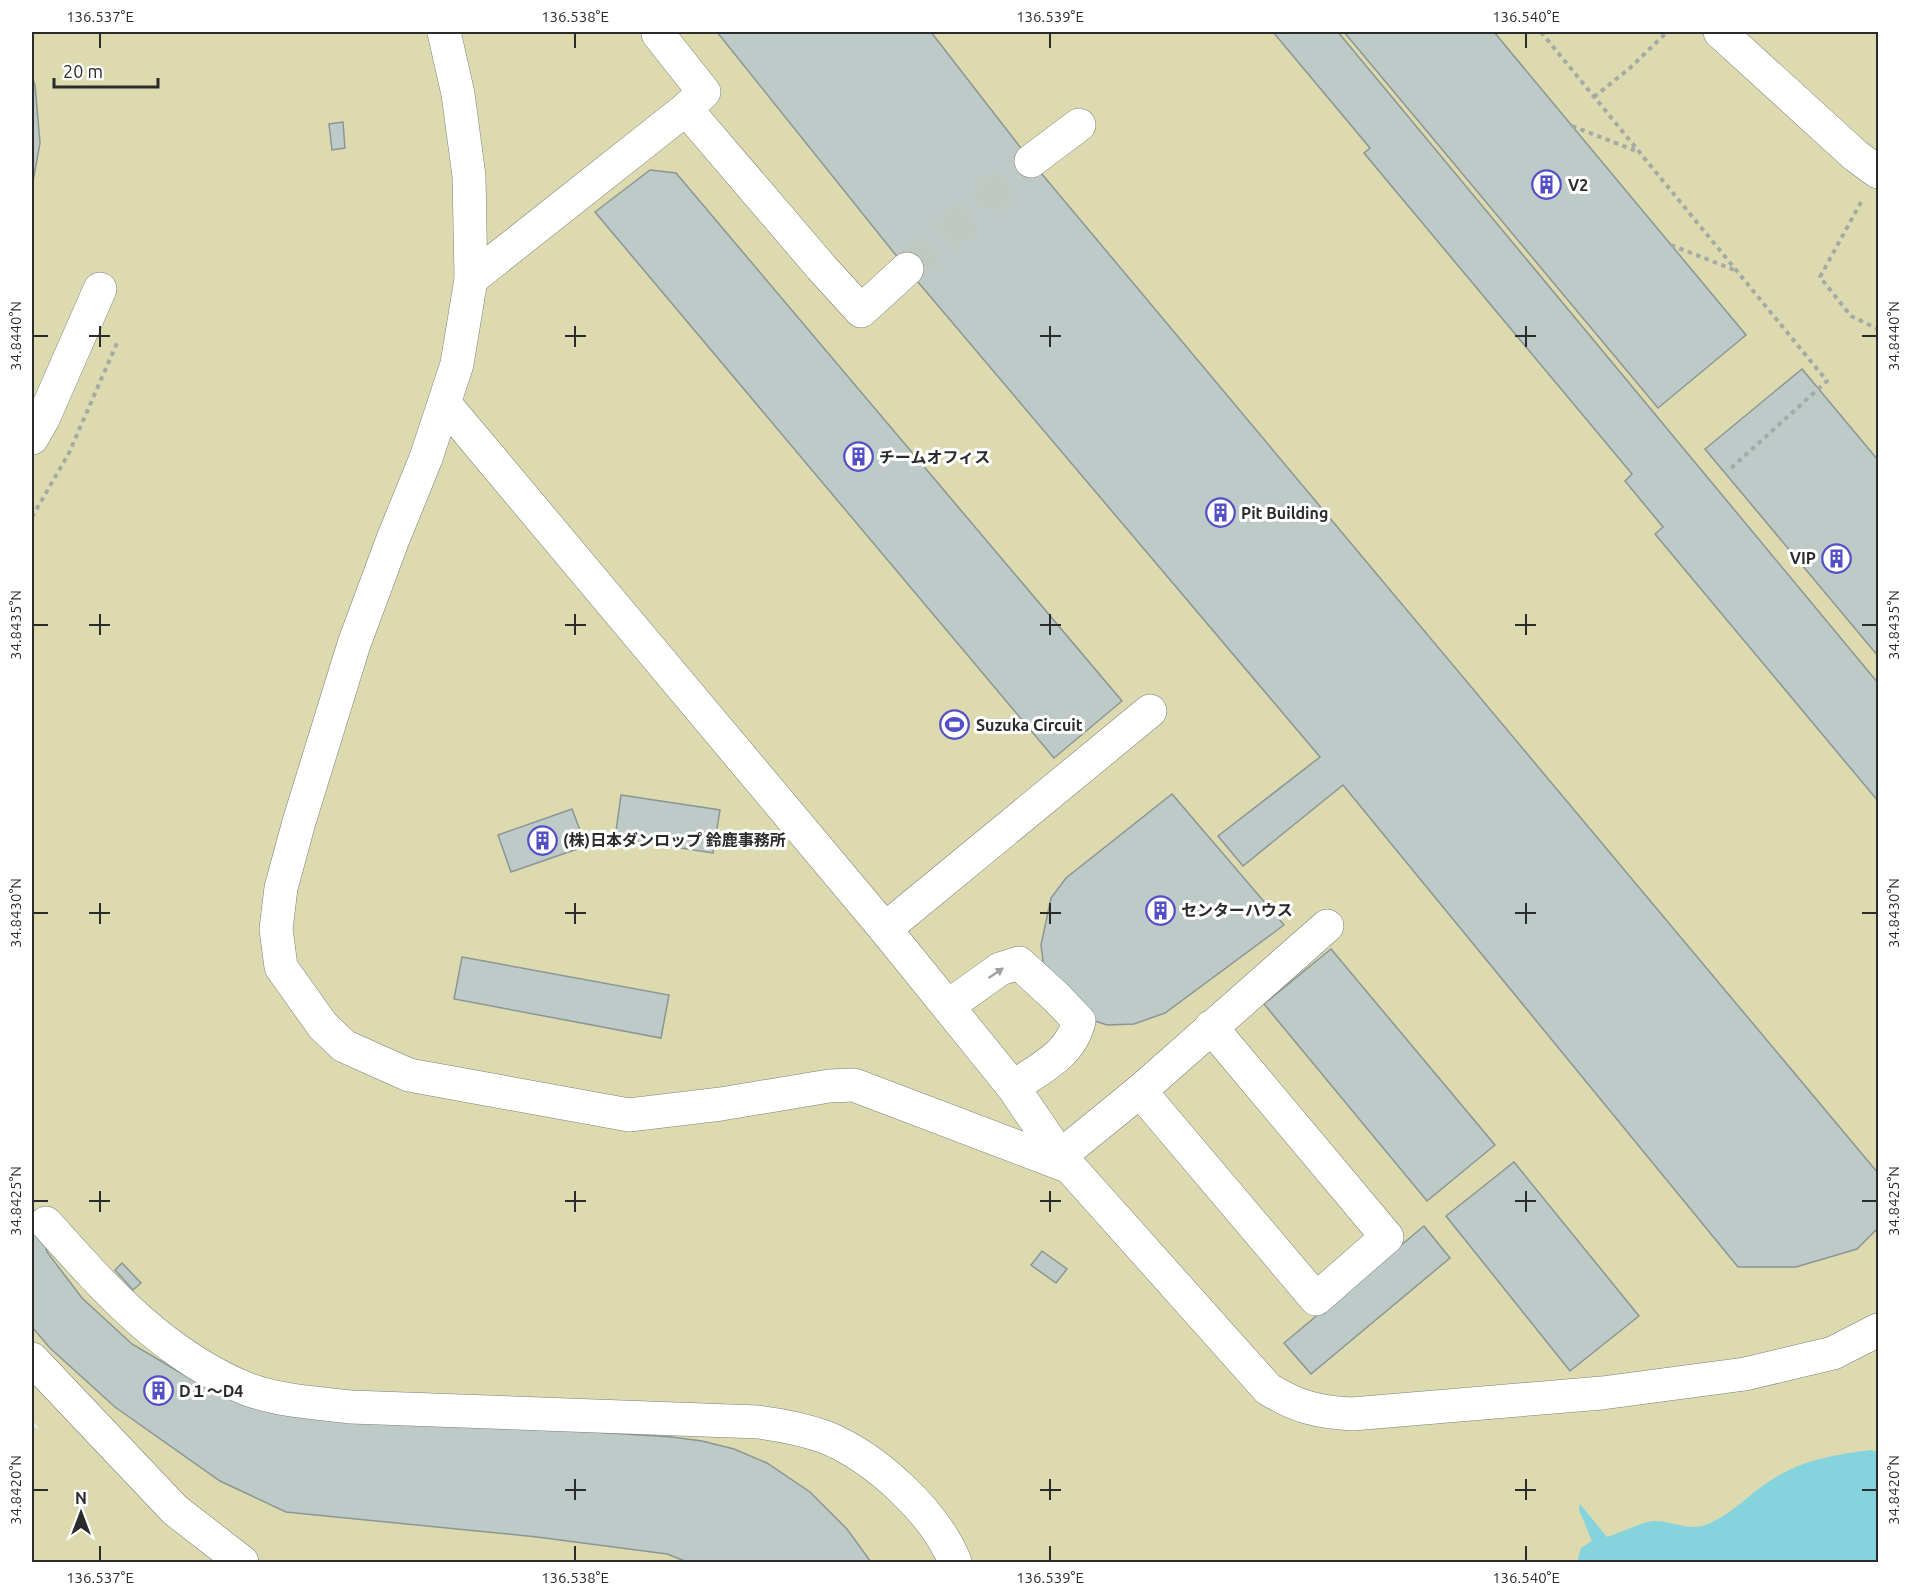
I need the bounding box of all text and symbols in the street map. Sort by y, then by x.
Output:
text: 136.537°E [66,8,134,25]
text: 136.538°E [541,8,609,25]
text: 136.539°E [1016,8,1084,25]
text: 136.540°E [1492,8,1560,25]
scale bar [54,51,158,89]
text: 20 m [63,61,103,81]
building icon: V2 [1531,169,1563,201]
place label: V2 [1568,176,1588,194]
text: 34.8440°N [7,301,24,371]
text: 34.8440°N [1885,301,1902,371]
building icon: チームオフィス [842,441,874,473]
place label: チームオフィス [879,448,990,466]
building icon: Pit Building [1204,497,1236,529]
place label: Pit Building [1241,504,1328,522]
building icon: VIP [1821,542,1853,574]
place label: VIP [1790,549,1816,567]
text: 34.8435°N [7,590,24,660]
text: 34.8435°N [1885,590,1902,660]
sports icon: Suzuka Circuit [939,709,971,741]
place label: Suzuka Circuit [976,716,1083,734]
building icon: (株)日本ダンロップ 鈴鹿事務所 [526,824,558,856]
place label: (株)日本ダンロップ 鈴鹿事務所 [563,831,786,850]
text: 34.8430°N [7,878,24,948]
text: 34.8430°N [1885,878,1902,948]
building icon: センターハウス [1144,894,1176,926]
place label: センターハウス [1181,901,1293,919]
one-way arrow [987,967,1003,979]
text: 34.8425°N [7,1166,24,1236]
text: 34.8425°N [1885,1166,1902,1236]
building icon: D１～D4 [142,1375,174,1407]
place label: D１～D4 [179,1382,243,1400]
text: 34.8420°N [7,1455,24,1525]
text: 34.8420°N [1885,1455,1902,1525]
north arrow [51,1483,111,1543]
text: N [75,1489,87,1507]
text: 136.537°E [66,1569,134,1586]
text: 136.538°E [541,1569,609,1586]
text: 136.539°E [1016,1569,1084,1586]
text: 136.540°E [1492,1569,1560,1586]

